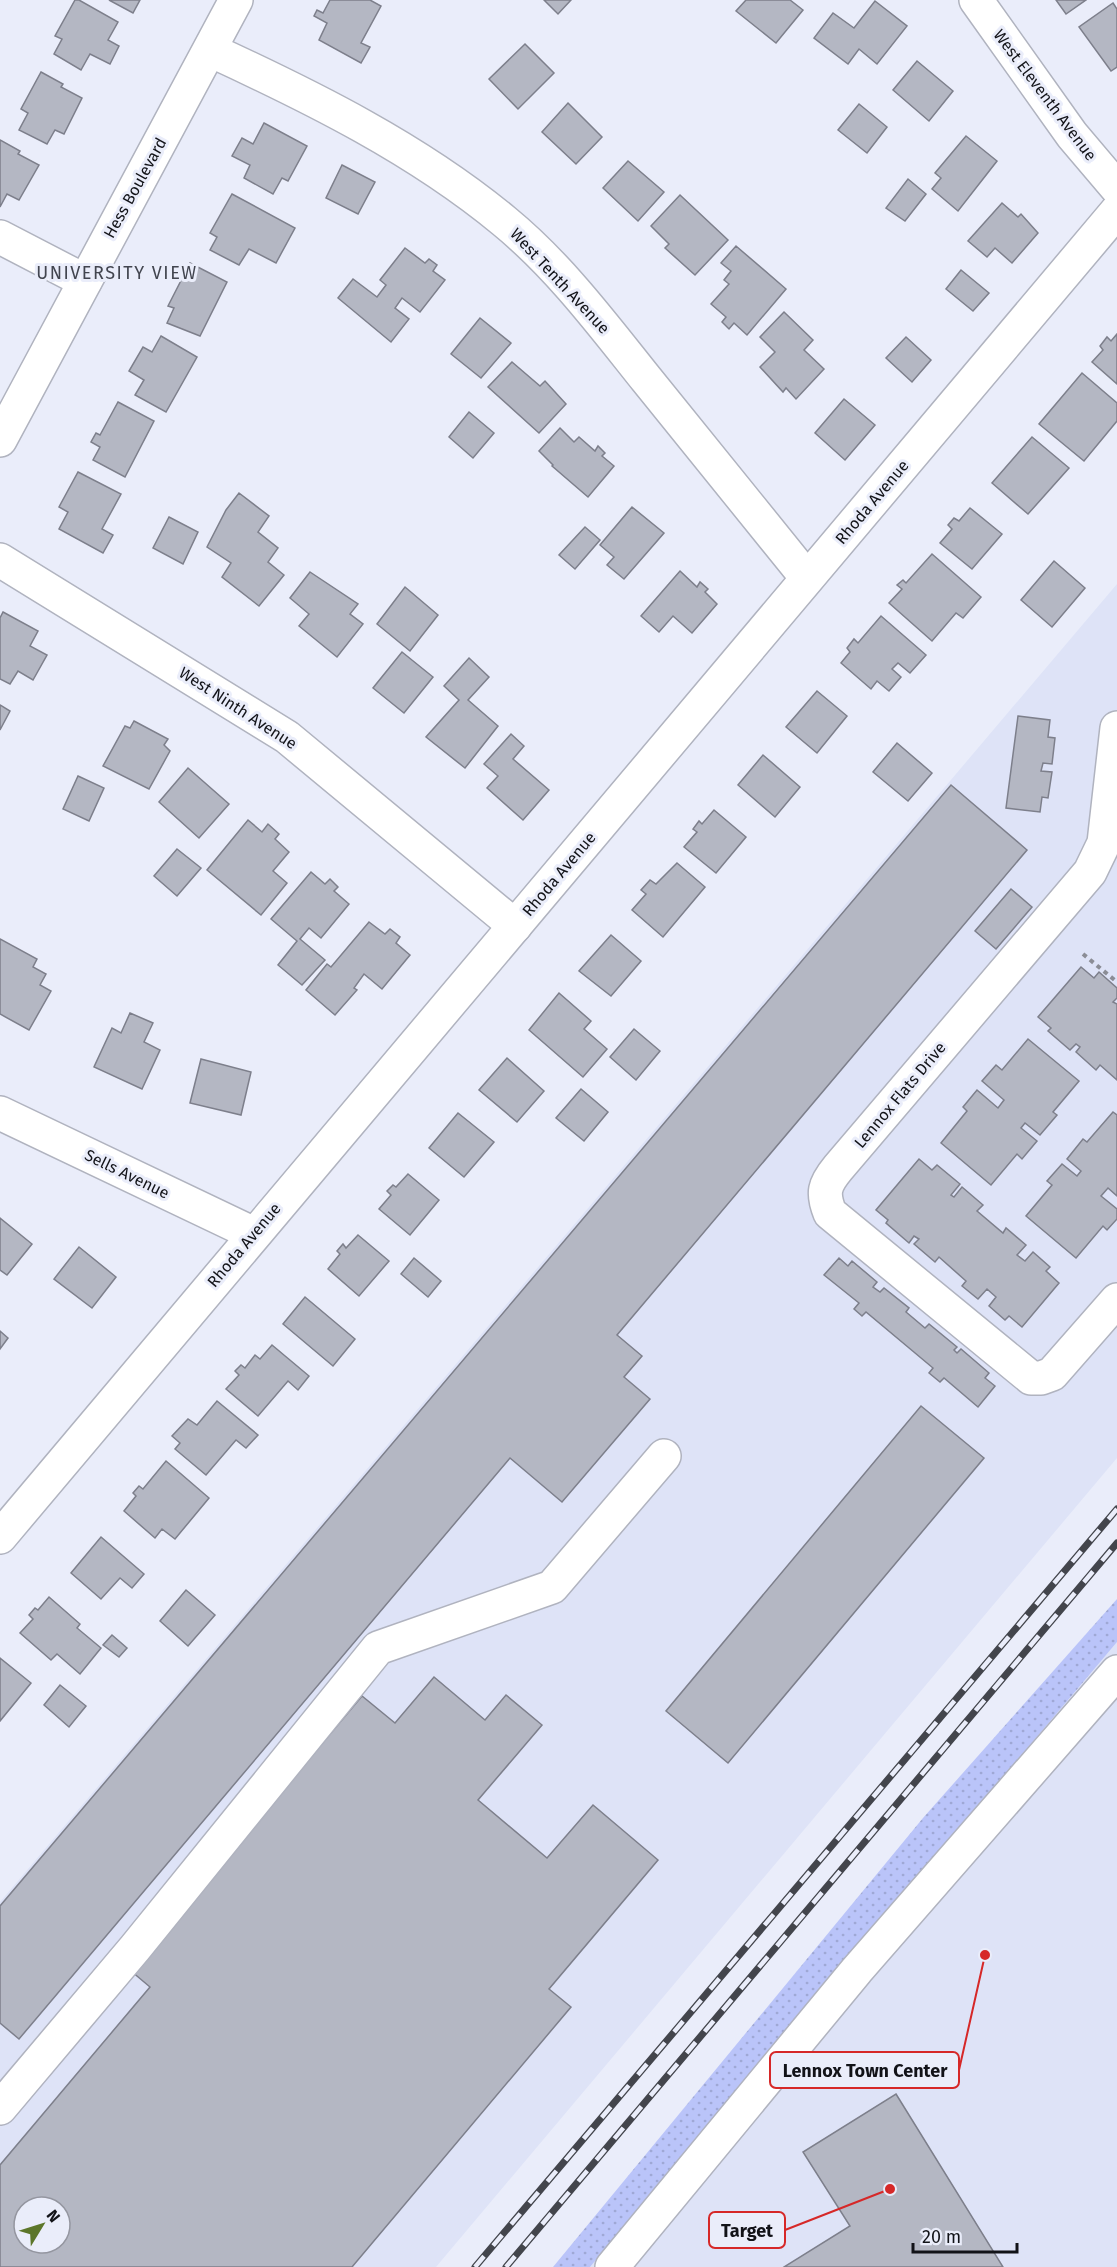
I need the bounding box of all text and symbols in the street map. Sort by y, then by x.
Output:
street label: West Eleventh Avenue [989,26,1101,164]
street label: Hess Boulevard [100,134,170,242]
street label: West Tenth Avenue [506,224,614,338]
district label: UNIVERSITY VIEW [36,262,198,284]
street label: Rhoda Avenue [831,456,913,548]
street label: West Ninth Avenue [176,663,300,753]
street label: Rhoda Avenue [518,828,600,920]
street label: Lennox Flats Drive [850,1038,950,1152]
street label: Sells Avenue [82,1145,172,1203]
street label: Rhoda Avenue [203,1199,285,1291]
callout: Lennox Town Center [770,2052,959,2088]
text: Lennox Town Center [783,2060,948,2082]
north arrow [12,2195,72,2255]
text: N [43,2206,64,2226]
callout: Target [709,2212,785,2248]
scale bar [913,2216,1016,2254]
text: Target [721,2220,774,2242]
text: 20 m [922,2226,961,2248]

